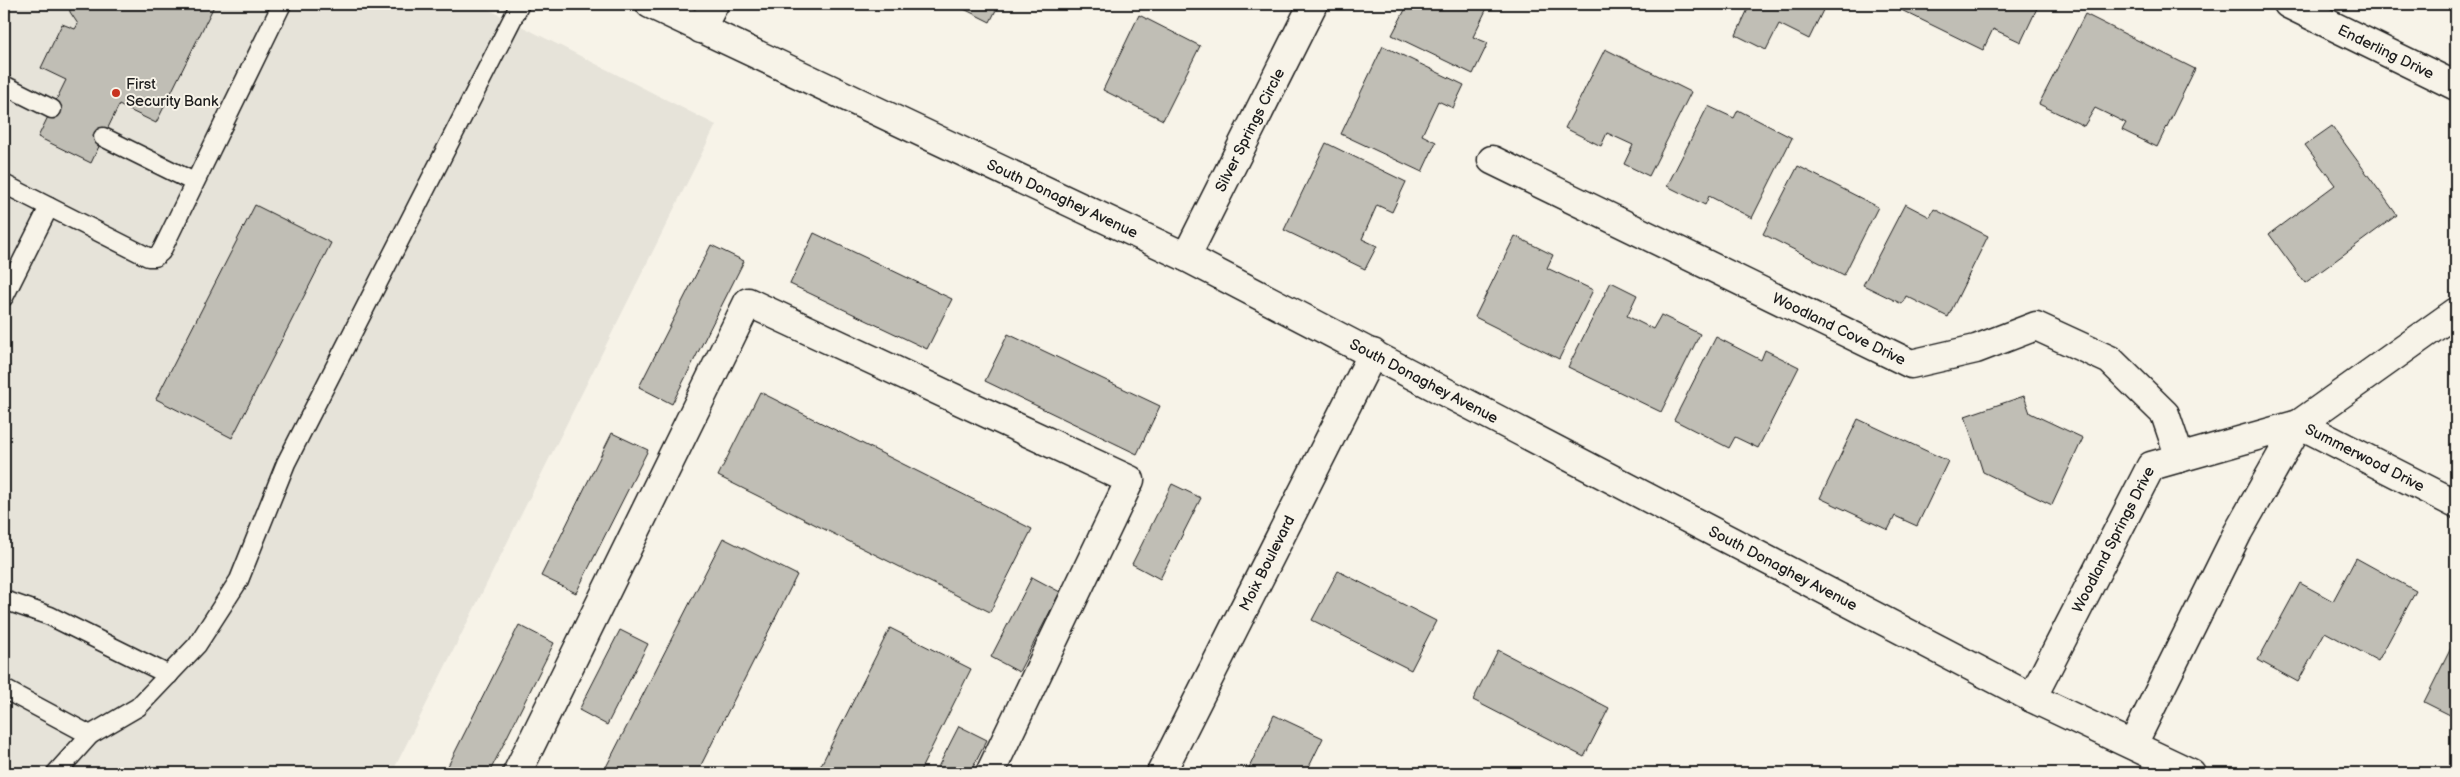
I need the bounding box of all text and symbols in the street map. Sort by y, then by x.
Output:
street label: Enderling Drive [2335,20,2437,83]
street label: Silver Springs Circle [1211,65,1289,195]
place label: First Security Bank [126,75,219,111]
marker: First Security Bank [110,87,122,99]
street label: South Donaghey Avenue [984,155,1141,242]
street label: Woodland Cove Drive [1769,289,1909,369]
street label: South Donaghey Avenue [1346,334,1502,428]
street label: Summerwood Drive [2302,419,2428,496]
street label: Woodland Springs Drive [2068,463,2159,616]
street label: Moix Boulevard [1235,512,1299,614]
street label: South Donaghey Avenue [1706,522,1861,615]

